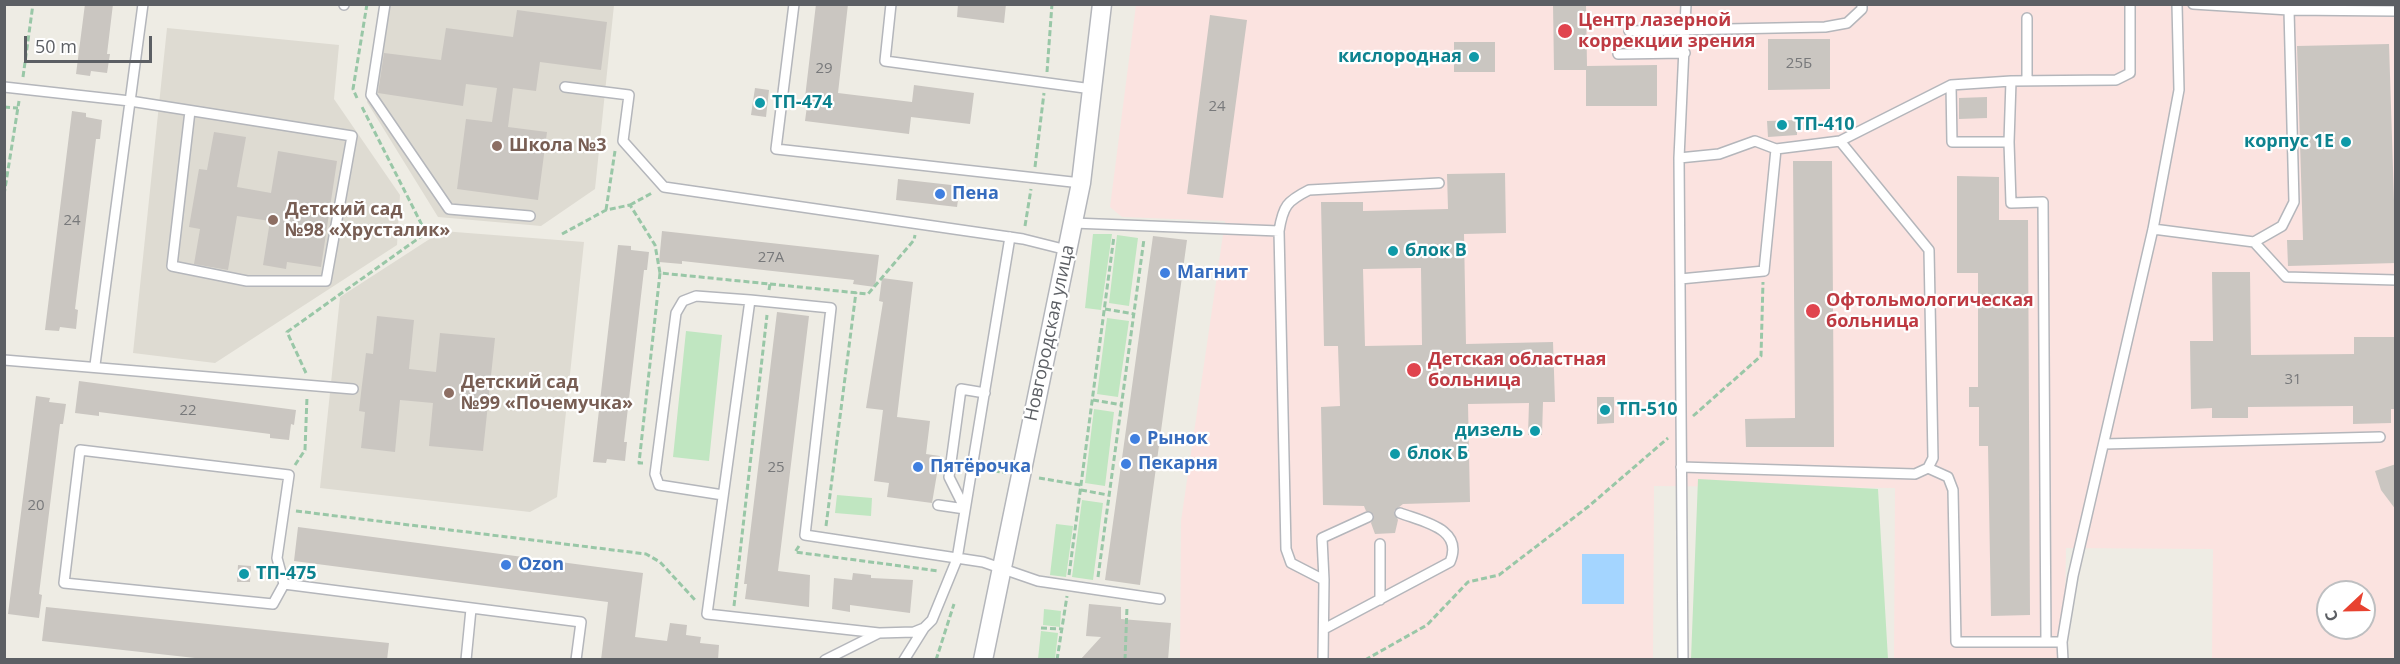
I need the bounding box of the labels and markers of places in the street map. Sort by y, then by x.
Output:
place label: Центр лазерной коррекции зрения [1578,10,1755,52]
marker: Центр лазерной коррекции зрения [1556,22,1574,40]
place label: кислородная [1338,46,1462,68]
marker: кислородная [1467,50,1481,64]
place label: ТП-474 [772,92,833,114]
marker: ТП-474 [753,96,767,110]
place label: ТП-410 [1794,114,1855,136]
marker: ТП-410 [1775,118,1789,132]
place label: корпус 1Е [2244,131,2334,153]
place label: Школа №3 [509,135,607,157]
marker: корпус 1Е [2339,135,2353,149]
marker: Школа №3 [490,139,504,153]
place label: Пена [952,183,999,205]
marker: Пена [933,187,947,201]
place label: Детский сад №98 «Хрусталик» [285,199,450,242]
marker: Детский сад №98 «Хрусталик» [266,213,280,227]
place label: блок В [1405,240,1467,262]
marker: блок В [1386,244,1400,258]
place label: Магнит [1177,262,1248,284]
marker: Магнит [1158,266,1172,280]
place label: Офтольмологическая больница [1826,290,2034,332]
marker: Офтольмологическая больница [1804,302,1822,320]
place label: Детская областная больница [1428,349,1606,392]
marker: Детская областная больница [1405,361,1423,379]
place label: Детский сад №99 «Почемучка» [461,372,633,415]
marker: Детский сад №99 «Почемучка» [442,386,456,400]
place label: ТП-510 [1617,399,1678,421]
marker: ТП-510 [1598,403,1612,417]
place label: дизель [1455,420,1523,442]
marker: дизель [1528,424,1542,438]
place label: Рынок [1147,428,1208,450]
marker: Рынок [1128,432,1142,446]
place label: блок Б [1407,443,1468,465]
marker: блок Б [1388,447,1402,461]
place label: Пекарня [1138,453,1218,475]
place label: Пятёрочка [930,456,1031,478]
marker: Пекарня [1119,457,1133,471]
marker: Пятёрочка [911,460,925,474]
place label: Ozon [518,554,564,576]
marker: Ozon [499,558,513,572]
place label: ТП-475 [256,563,317,585]
marker: ТП-475 [237,567,251,581]

